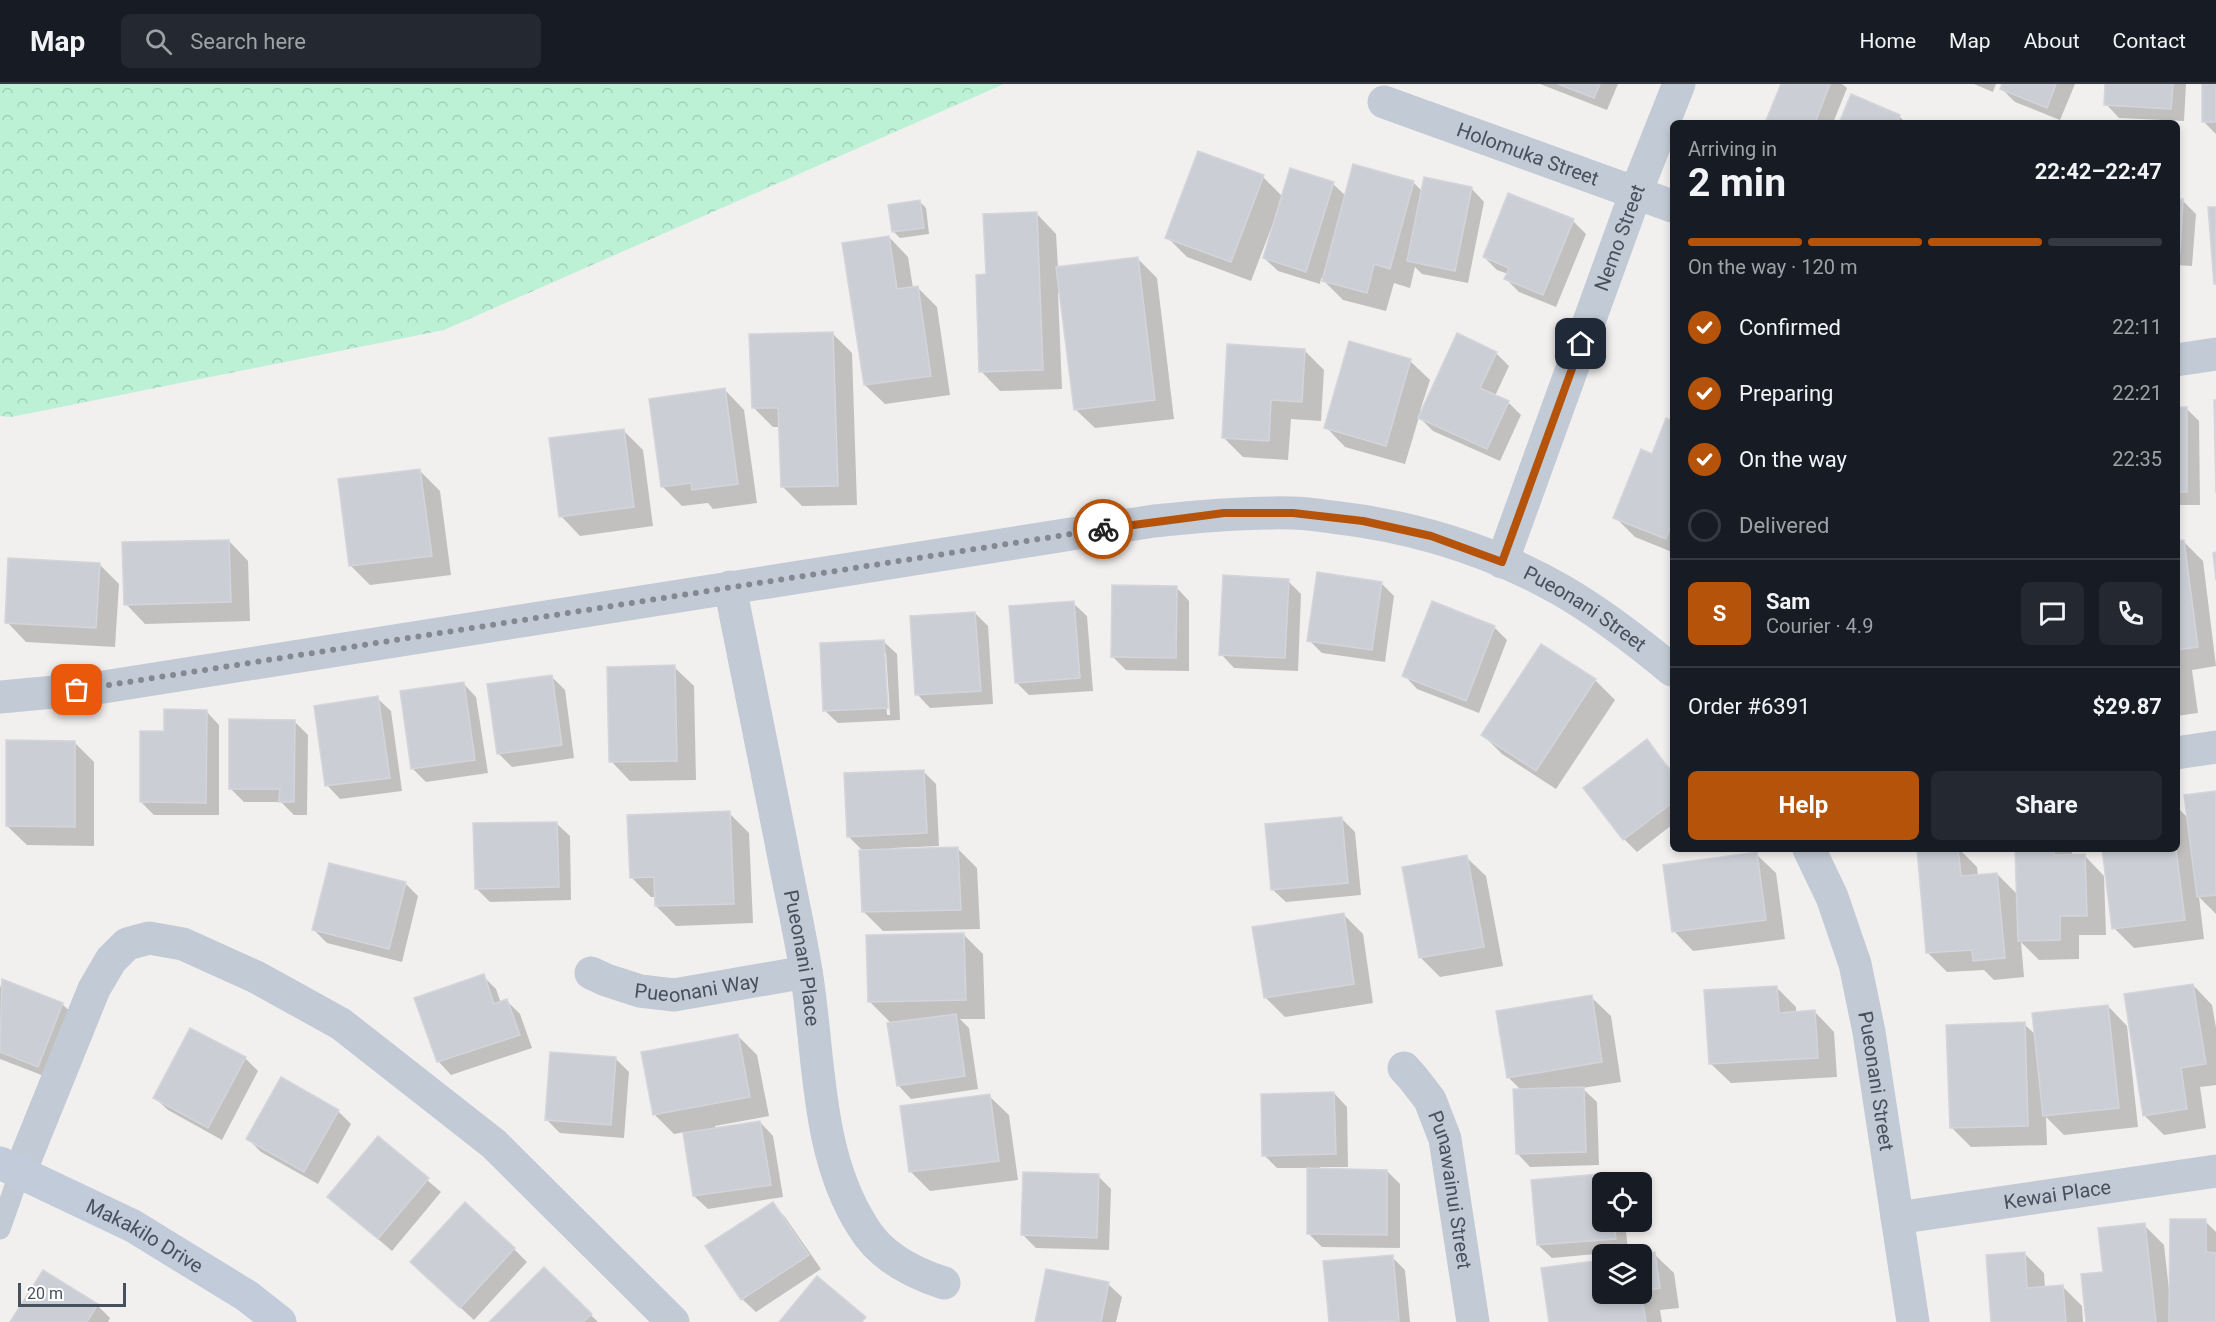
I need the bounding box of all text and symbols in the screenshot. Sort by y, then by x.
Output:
search box [121,14,541,68]
text: Map [30,25,85,58]
icon: search [142,25,175,58]
text: Search here [190,29,306,54]
text: Home [1860,29,1916,53]
text: Map [1949,29,1991,53]
text: About [2024,29,2080,53]
text: Contact [2113,29,2186,53]
street label: Holomuka Street [1454,117,1602,191]
text: Arriving in [1688,137,1777,161]
text: 22:42–22:47 [2035,159,2162,184]
text: 2 min [1688,160,1786,206]
street label: Nemo Street [1589,181,1650,294]
text: On the way · 120 m [1688,255,1857,279]
icon: check [1688,311,1721,344]
text: Confirmed [1739,315,1841,340]
text: 22:11 [2112,315,2162,339]
pin [1555,318,1606,369]
icon: home [1564,327,1597,360]
icon: check [1688,377,1721,410]
text: Preparing [1739,381,1833,406]
text: 22:21 [2112,381,2162,405]
icon: check [1688,443,1721,476]
text: On the way [1739,447,1847,472]
text: 22:35 [2112,447,2162,471]
courier [1073,499,1133,559]
icon: bike [1087,513,1120,546]
text: Delivered [1739,513,1829,538]
street label: Pueonani Street [1520,560,1651,657]
button: chat [2021,582,2084,645]
button: phone [2099,582,2162,645]
text: Sam [1766,589,1810,614]
text: S [1713,601,1726,626]
text: Courier · 4.9 [1766,614,1873,638]
pin [51,664,102,715]
icon: bag [60,673,93,706]
text: Order #6391 [1688,694,1810,719]
text: $29.87 [2093,694,2162,719]
button: Help [1688,771,1919,840]
button: Share [1931,771,2162,840]
street label: Pueonani Place [779,888,825,1027]
street label: Pueonani Way [633,968,762,1008]
street label: Pueonani Street [1853,1009,1899,1153]
street label: Punawainui Street [1423,1107,1477,1271]
map controls [1592,1172,1652,1304]
button: locate [1592,1172,1652,1232]
street label: Kewai Place [2002,1175,2113,1214]
street label: Makakilo Drive [82,1194,208,1278]
button: layers [1592,1244,1652,1304]
scale bar [18,1280,126,1308]
text: 20 m [27,1284,63,1303]

